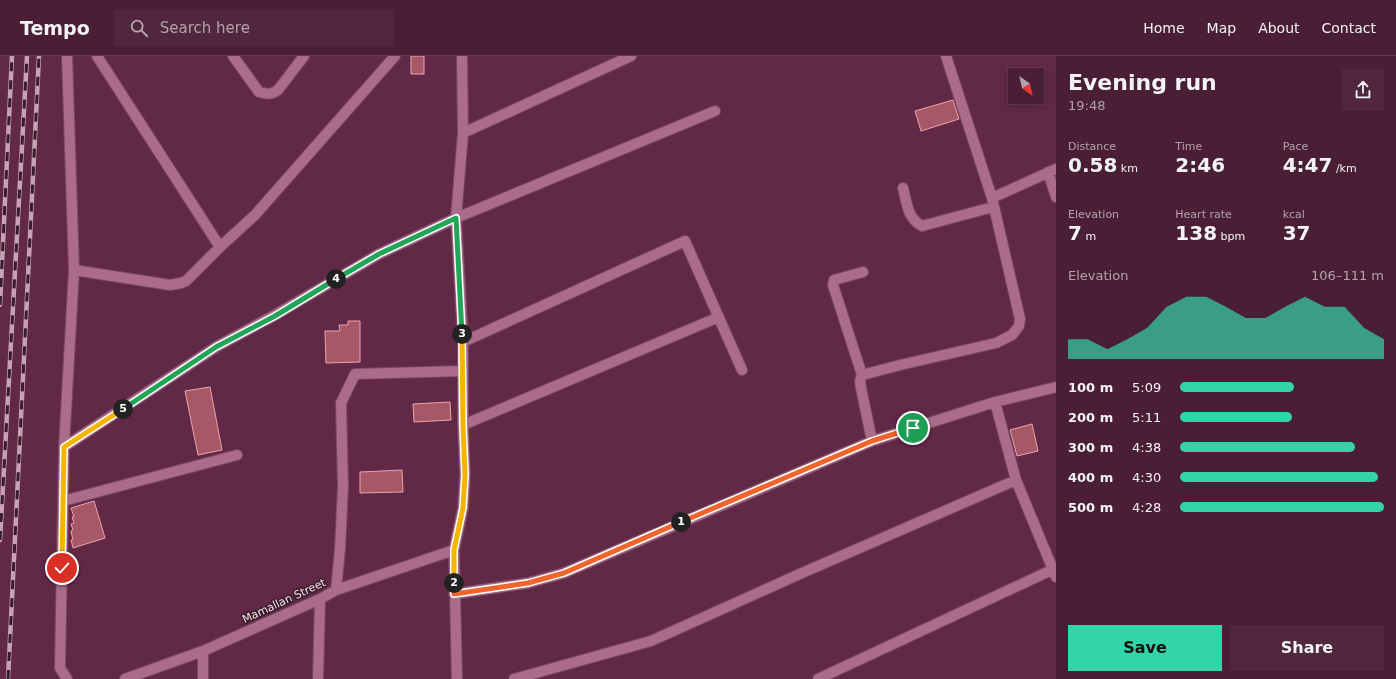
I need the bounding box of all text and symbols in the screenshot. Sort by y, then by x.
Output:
search box [114,10,394,46]
text: Tempo [20,17,90,39]
icon: search [128,17,150,39]
text: Search here [160,19,250,37]
text: Home [1143,20,1185,36]
text: Map [1207,20,1236,36]
text: About [1258,20,1300,36]
text: Contact [1322,20,1376,36]
north arrow [1008,68,1044,104]
map controls [1008,68,1044,104]
button: share [1342,69,1384,111]
text: Evening run [1068,70,1217,95]
text: 19:48 [1068,98,1105,113]
text: Distance [1068,140,1116,153]
text: Time [1175,140,1202,153]
text: Pace [1283,140,1308,153]
text: 0.58 [1068,153,1117,177]
text: 2:46 [1175,153,1225,177]
text: 4:47 [1283,153,1332,177]
text: km [1117,162,1138,175]
text: /km [1332,162,1357,175]
text: Elevation [1068,208,1119,221]
text: Heart rate [1175,208,1232,221]
text: kcal [1283,208,1305,221]
text: 7 [1068,221,1082,245]
text: 138 [1175,221,1217,245]
text: 37 [1283,221,1311,245]
text: m [1082,230,1096,243]
text: bpm [1217,230,1245,243]
text: Elevation [1068,268,1128,283]
text: 106–111 m [1311,268,1384,283]
pin: 4 [326,269,346,289]
text: 4 [332,272,340,285]
pin: 3 [452,324,472,344]
text: 3 [458,327,466,340]
text: 100 m [1068,380,1113,395]
text: 5:09 [1132,380,1161,395]
pin: 5 [113,399,133,419]
text: 5 [119,402,127,415]
text: 200 m [1068,410,1113,425]
text: 5:11 [1132,410,1161,425]
pin [896,411,930,445]
icon: arrive [902,417,924,439]
text: 300 m [1068,440,1113,455]
text: 4:38 [1132,440,1161,455]
text: 400 m [1068,470,1113,485]
text: 4:30 [1132,470,1161,485]
text: 500 m [1068,500,1113,515]
text: 4:28 [1132,500,1161,515]
pin: 1 [671,512,691,532]
text: 1 [677,515,685,528]
pin [45,551,79,585]
icon: check [51,557,73,579]
pin: 2 [444,573,464,593]
street label: Mamallan Street [240,576,328,626]
text: 2 [450,576,458,589]
button: Save [1068,625,1222,671]
button: Share [1230,625,1384,671]

